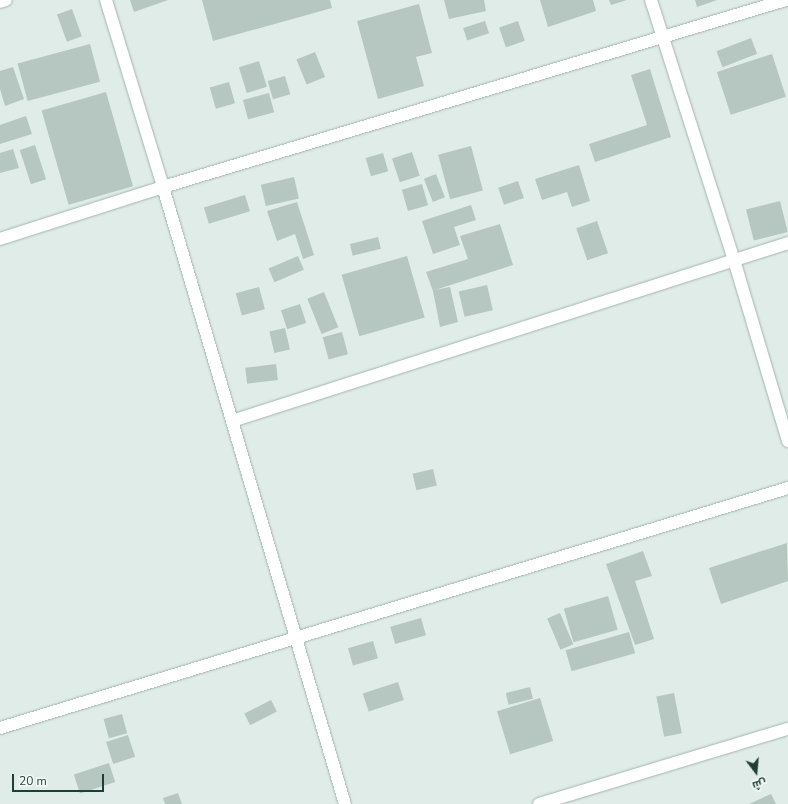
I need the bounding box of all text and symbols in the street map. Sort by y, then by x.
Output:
north arrow [736,752,776,792]
scale bar [14,766,106,792]
text: 20 m [19,773,47,789]
text: ش [751,775,768,793]

